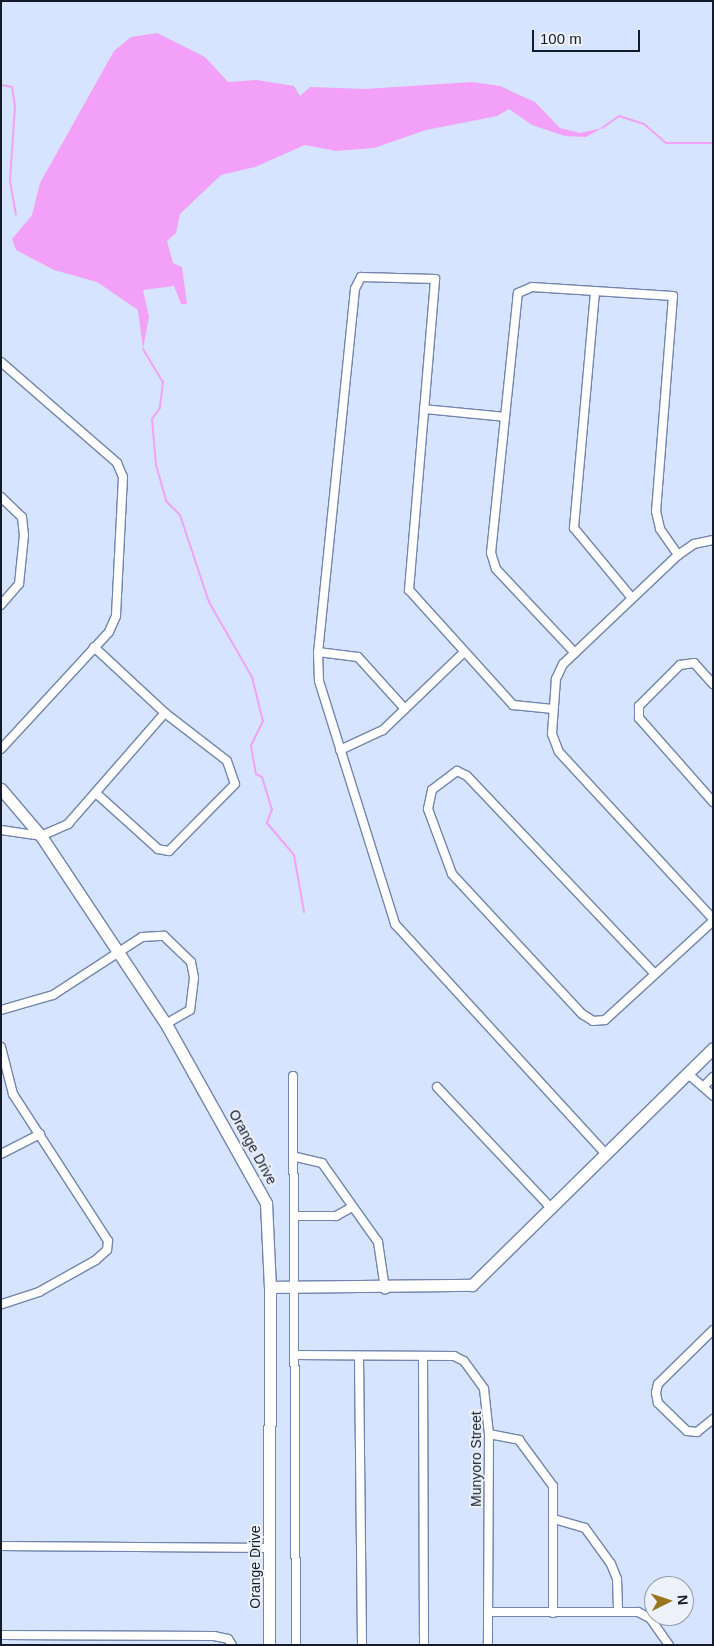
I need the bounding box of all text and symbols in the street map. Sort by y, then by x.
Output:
scale bar [534,20,642,52]
text: 100 m [540,30,582,47]
street label: Orange Drive [225,1107,281,1187]
street label: Munyoro Street [468,1411,484,1507]
street label: Orange Drive [247,1525,263,1609]
north arrow [644,1576,694,1626]
text: N [675,1594,691,1606]

